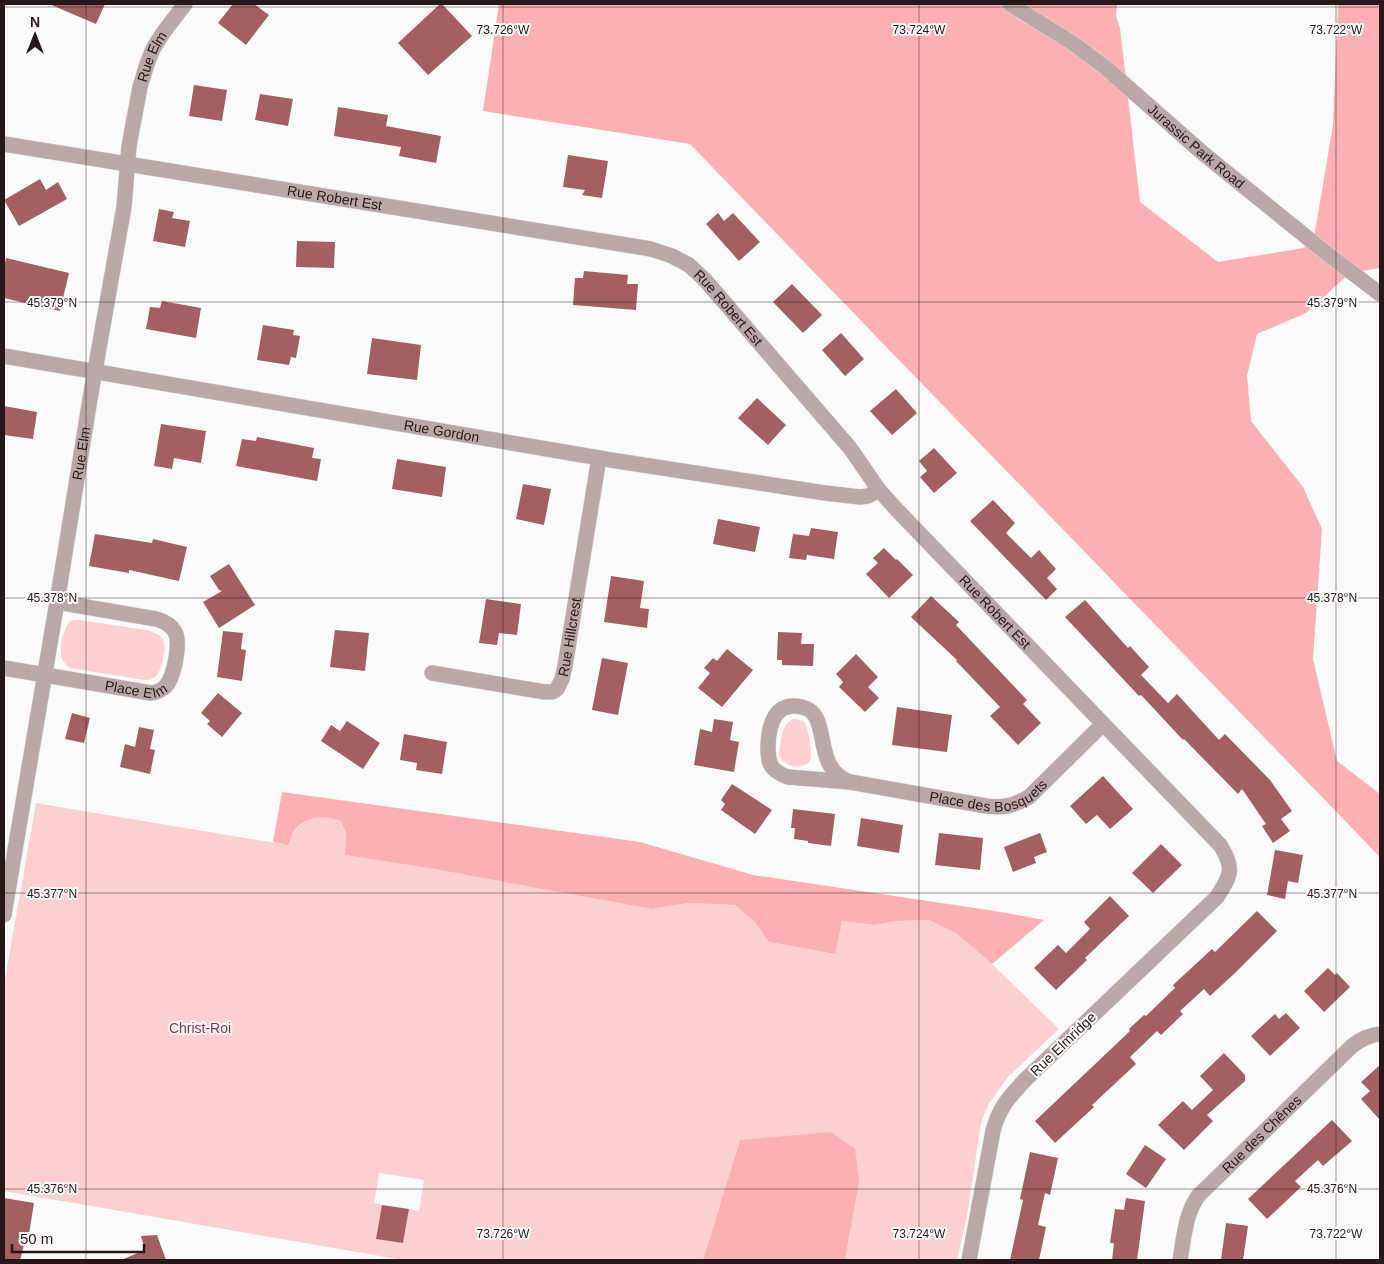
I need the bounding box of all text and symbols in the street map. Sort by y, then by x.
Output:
north arrow [10,10,60,60]
text: N [30,14,40,30]
text: 73.726°W [477,23,530,37]
text: 73.724°W [893,23,946,37]
text: 73.722°W [1310,23,1363,37]
street label: Rue Elm [134,28,170,84]
street label: Jurassic Park Road [1145,101,1248,192]
street label: Rue Robert Est [286,182,383,213]
street label: Rue Robert Est [691,266,766,349]
text: 45.379°N [27,296,77,310]
text: 45.379°N [1307,296,1357,310]
street label: Rue Gordon [403,417,481,445]
street label: Rue Elm [69,426,93,481]
street label: Rue Robert Est [956,572,1034,652]
text: 45.378°N [27,591,77,605]
text: 45.378°N [1307,591,1357,605]
street label: Rue Hillcrest [555,597,584,678]
street label: Place Elm [104,677,170,701]
street label: Place des Bosquets [928,776,1050,815]
text: 45.377°N [27,887,77,901]
text: 45.377°N [1307,887,1357,901]
street label: Rue Elmridge [1027,1009,1099,1079]
park label: Christ-Roi [169,1020,231,1036]
street label: Rue des Chênes [1219,1092,1305,1176]
text: 45.376°N [27,1182,77,1196]
text: 45.376°N [1307,1182,1357,1196]
scale bar [12,1222,145,1254]
text: 73.726°W [477,1227,530,1241]
text: 73.724°W [893,1227,946,1241]
text: 73.722°W [1310,1227,1363,1241]
text: 50 m [20,1230,53,1247]

